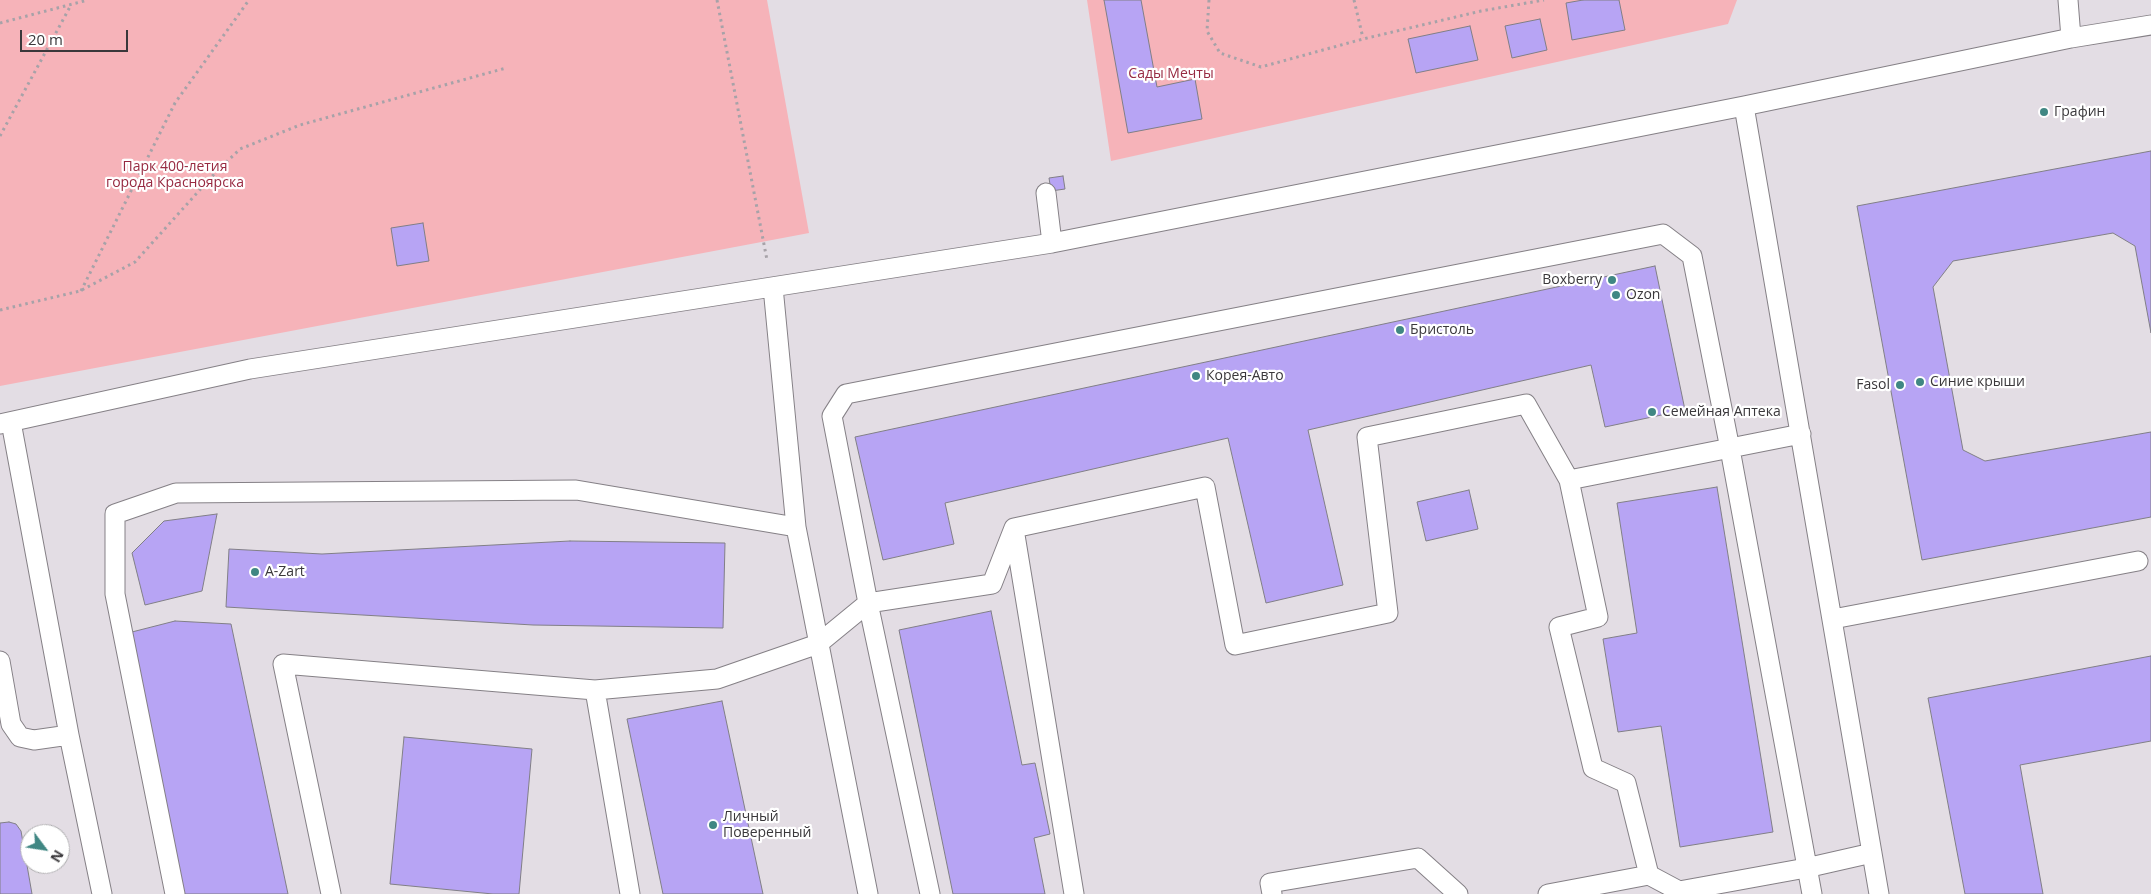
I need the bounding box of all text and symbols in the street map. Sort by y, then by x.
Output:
scale bar [22,20,130,52]
text: 20 m [28,29,63,49]
park label: Сады Мечты [1128,66,1214,82]
place label: Графин [2054,104,2105,120]
marker: Графин [2038,106,2050,118]
park label: Парк 400-летия города Красноярска [106,159,244,192]
place label: Boxberry [1542,272,1602,288]
marker: Boxberry [1606,274,1618,286]
place label: Ozon [1626,287,1660,303]
marker: Ozon [1610,289,1622,301]
place label: Бристоль [1410,322,1474,338]
marker: Бристоль [1394,324,1406,336]
place label: Корея-Авто [1206,368,1284,384]
marker: Корея-Авто [1190,370,1202,382]
place label: Синие крыши [1930,374,2025,390]
marker: Синие крыши [1914,376,1926,388]
place label: Fasol [1856,377,1890,393]
marker: Fasol [1894,379,1906,391]
place label: Семейная Аптека [1662,404,1781,420]
marker: Семейная Аптека [1646,406,1658,418]
place label: A-Zart [265,564,305,580]
marker: A-Zart [249,566,261,578]
place label: Личный Поверенный [723,809,811,842]
marker: Личный Поверенный [707,819,719,831]
north arrow [20,824,70,874]
text: N [46,847,69,866]

